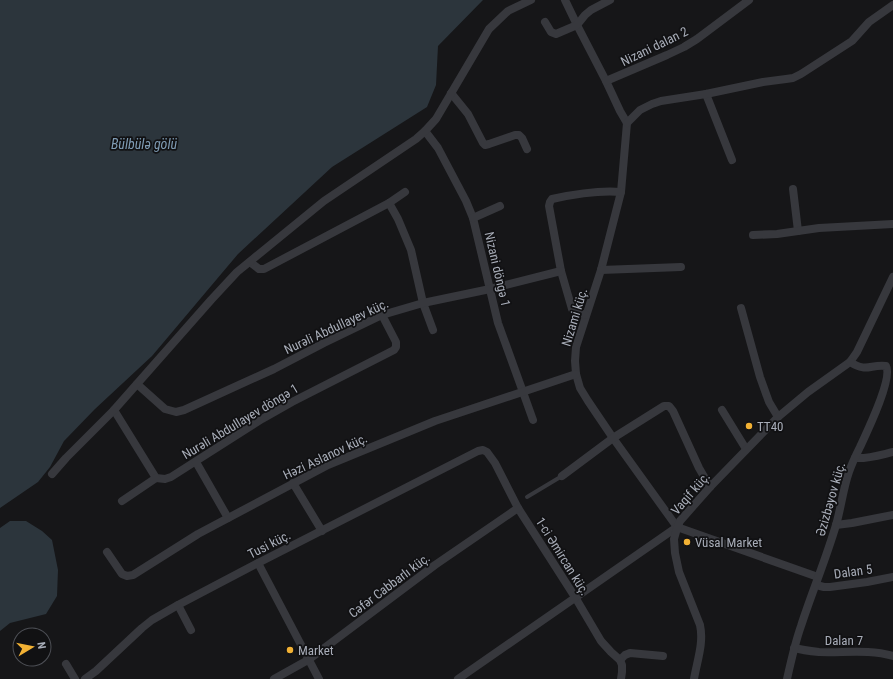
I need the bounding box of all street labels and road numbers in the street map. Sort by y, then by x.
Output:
street label: Nizani dalan 2 [618,24,690,69]
street label: Nizani döngə 1 [482,230,513,308]
street label: Nizami küç. [558,286,590,348]
street label: Nurəli Abdullayev küç. [282,296,391,357]
street label: Nurəli Abdullayev döngə 1 [179,381,301,462]
street label: Həzi Aslanov küç. [281,430,370,483]
street label: Əzizbəyov küç. [813,460,848,538]
street label: Vaqif küç. [668,469,713,518]
street label: 1-ci Əmircan küç. [533,515,593,598]
street label: Tusi küç. [245,527,293,562]
street label: Cəfər Cabbarlı küç. [346,550,433,621]
street label: Dalan 5 [833,561,873,582]
street label: Dalan 7 [825,633,863,648]

